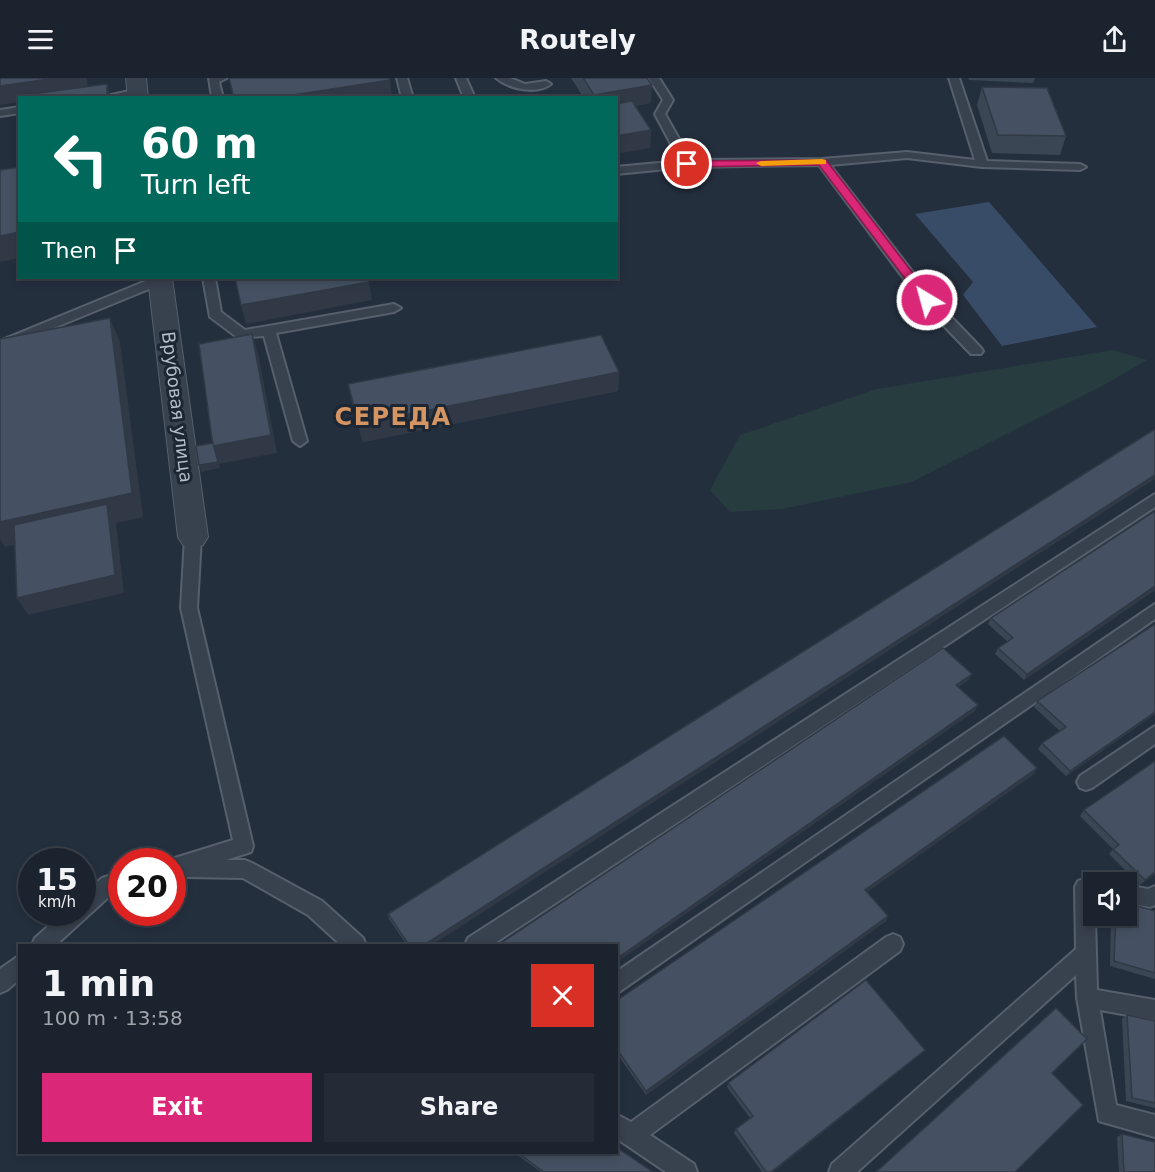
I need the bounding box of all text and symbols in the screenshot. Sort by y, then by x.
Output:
icon: menu [24,23,57,56]
icon: share [1098,23,1131,56]
text: Routely [519,24,636,55]
text: 60 m [141,119,258,168]
icon: left [42,120,120,198]
pin [661,138,712,189]
icon: arrive [670,147,703,180]
text: Turn left [141,169,251,200]
icon: arrive [109,234,142,267]
text: Then [42,238,97,263]
position arrow [895,268,959,332]
street label: Врубовая улица [158,330,197,484]
district label: СЕРЕДА [335,403,451,431]
speed limit sign: 20 [108,848,186,926]
text: 15 [36,862,78,897]
map controls [1083,872,1137,926]
button: sound [1083,872,1137,926]
text: km/h [38,893,76,911]
text: 1 min [42,963,155,1004]
button: close [531,964,594,1027]
text: 100 m · 13:58 [42,1006,183,1030]
button: Exit [42,1073,312,1142]
button: Share [324,1073,594,1142]

